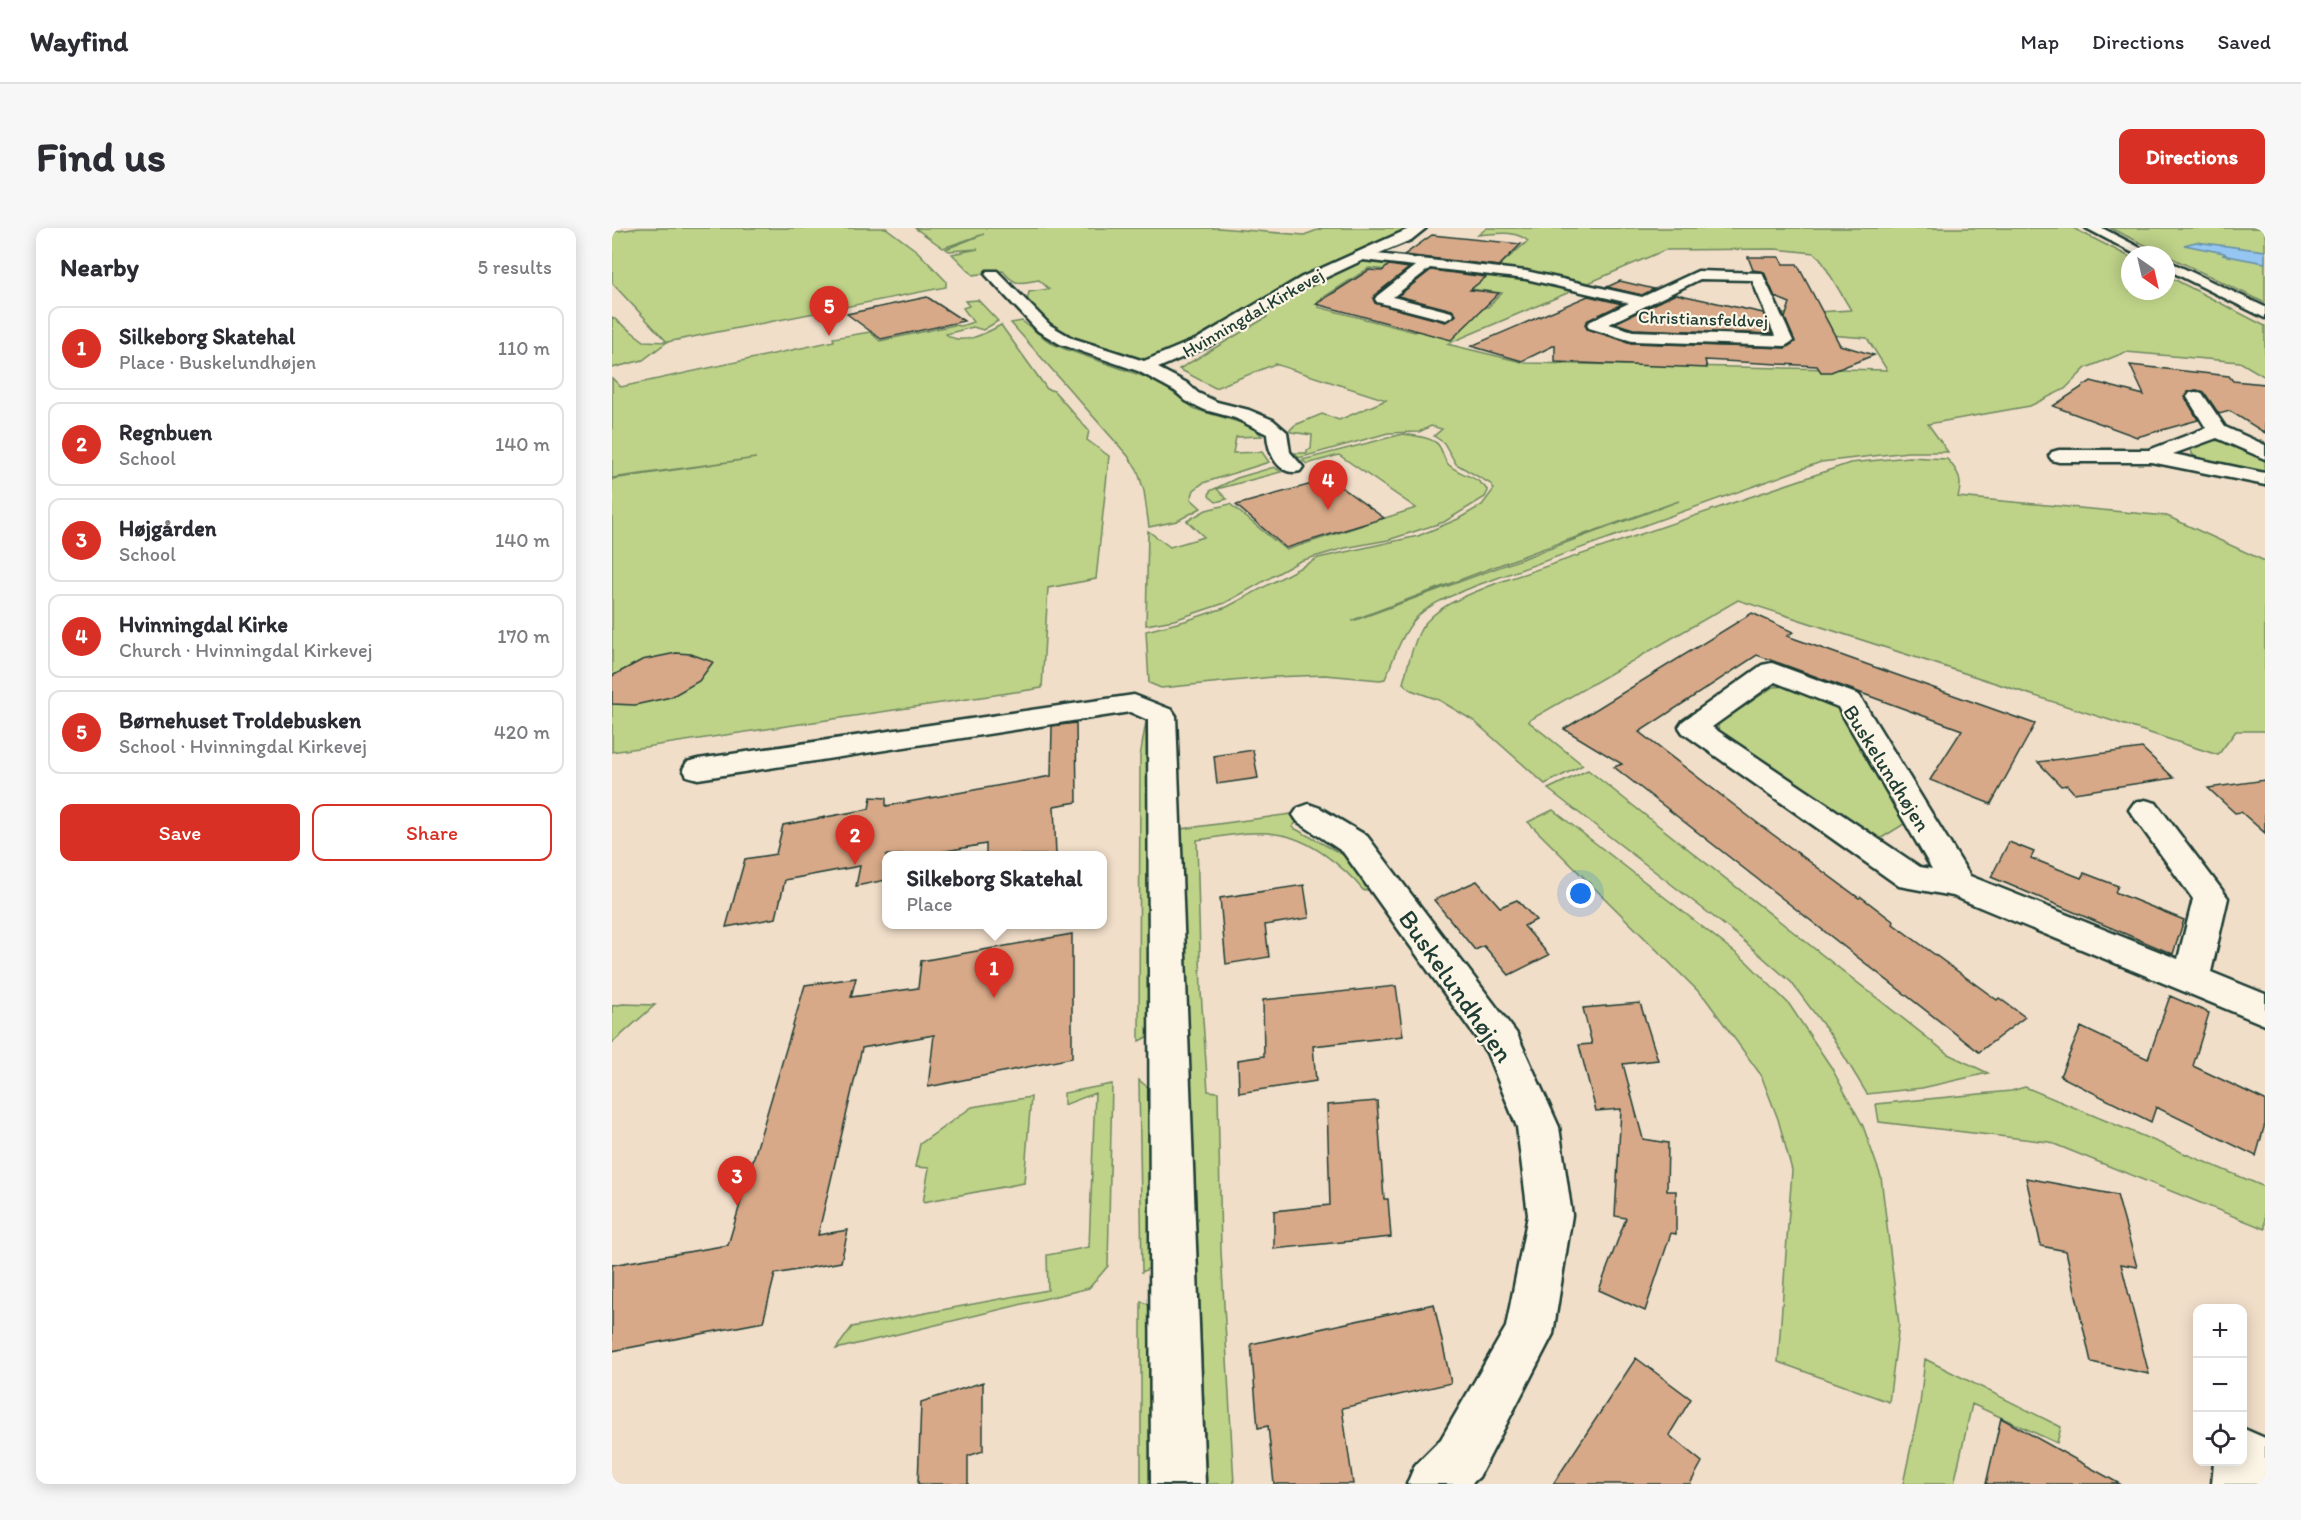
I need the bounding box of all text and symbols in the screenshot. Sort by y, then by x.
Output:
text: Wayfind [30,24,128,58]
text: Map [2021,29,2059,54]
text: Directions [2092,29,2184,54]
text: Saved [2217,29,2271,54]
button: Directions [2119,129,2265,184]
text: Find us [36,131,166,182]
north arrow [2121,246,2175,300]
text: Nearby [60,251,139,283]
text: 5 results [478,255,552,279]
street label: Hvinningdal Kirkevej [1178,264,1328,362]
pin: 5 [810,286,848,336]
street label: Christiansfeldvej [1637,306,1769,332]
text: Silkeborg Skatehal [119,323,295,350]
text: 1 [77,336,86,360]
text: 110 m [498,336,550,360]
text: Place · Buskelundhøjen [119,350,316,374]
text: Regnbuen [119,419,212,446]
text: 2 [76,432,87,456]
text: 140 m [495,432,550,456]
text: School [119,446,176,470]
pin: 4 [1308,460,1348,510]
text: Højgården [119,515,217,542]
text: 3 [76,528,87,552]
text: 140 m [495,528,550,552]
text: School [119,542,176,566]
text: Hvinningdal Kirke [119,611,288,638]
text: 4 [75,624,88,648]
text: 170 m [497,624,550,648]
text: Church · Hvinningdal Kirkevej [119,638,373,662]
street label: Buskelundhøjen [1838,700,1936,836]
text: Børnehuset Troldebusken [119,707,361,734]
text: 5 [76,720,87,744]
text: 420 m [494,720,550,744]
text: School · Hvinningdal Kirkevej [119,734,367,758]
button: Save [60,804,300,861]
button: Share [312,804,552,861]
pin: 2 [836,816,874,865]
popup [882,851,1107,929]
text: Silkeborg Skatehal [906,865,1083,892]
your location [1566,879,1595,908]
text: Place [906,892,953,916]
street label: Buskelundhøjen [1392,904,1520,1068]
pin: 1 [974,948,1013,998]
pin: 3 [718,1156,756,1206]
map controls [2193,1304,2247,1466]
button: + [2193,1304,2247,1358]
button: − [2193,1358,2247,1412]
button: locate [2193,1412,2247,1466]

